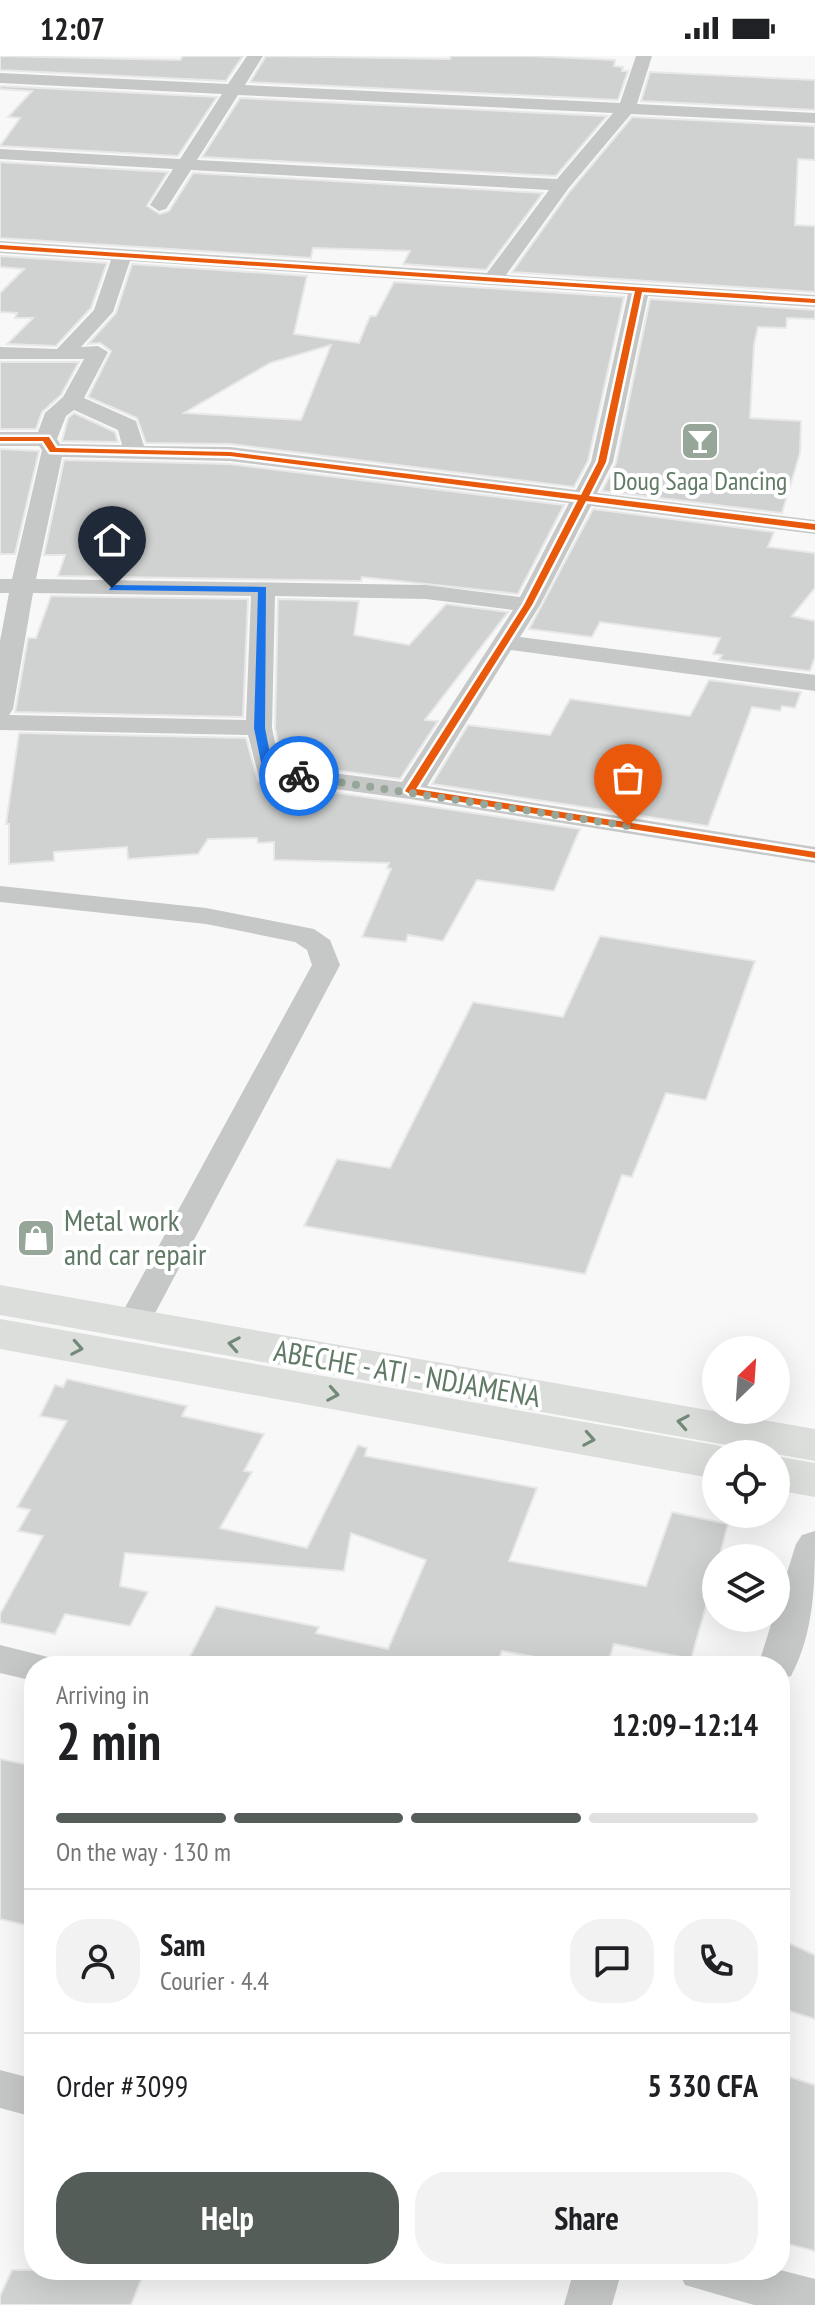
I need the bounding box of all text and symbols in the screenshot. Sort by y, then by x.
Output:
text: 12:07 [40,9,105,48]
bar icon: Doug Saga Dancing [679,420,721,462]
place label: Doug Saga Dancing [613,464,787,497]
pin [78,506,146,588]
icon: home [90,518,134,562]
courier [259,736,339,816]
pin [594,744,662,826]
icon: bike [277,754,321,798]
icon: bag [606,756,650,800]
place label: Metal work and car repair [64,1200,207,1273]
shop icon: Metal work and car repair [15,1217,57,1259]
street label: ABECHE - ATI - NDJAMENA [271,1330,544,1415]
one-way arrow [227,1336,241,1353]
north arrow [702,1336,790,1424]
map controls [702,1336,790,1632]
one-way arrow [70,1338,83,1355]
one-way arrow [326,1384,339,1401]
one-way arrow [676,1415,690,1432]
one-way arrow [582,1430,595,1447]
button: locate [702,1440,790,1528]
button: layers [702,1544,790,1632]
text: Arriving in [56,1678,149,1711]
text: 12:09–12:14 [612,1705,758,1744]
text: 2 min [56,1707,161,1774]
text: On the way · 130 m [56,1835,231,1868]
button: person [56,1919,140,2003]
button: chat [570,1919,654,2003]
button: phone [674,1919,758,2003]
text: Sam [160,1925,205,1964]
text: Courier · 4.4 [160,1964,269,1997]
text: Order #3099 [56,2066,188,2105]
text: 5 330 CFA [647,2066,758,2105]
button: Help [56,2172,399,2264]
button: Share [415,2172,758,2264]

